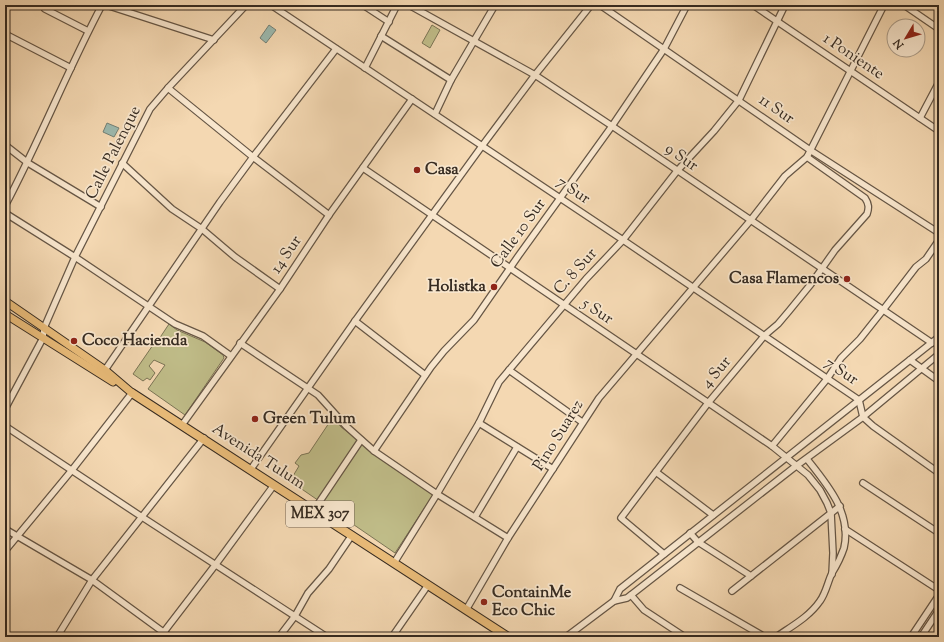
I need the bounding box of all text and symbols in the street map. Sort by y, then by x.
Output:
north arrow [886,18,926,58]
street label: 1 Poniente [818,28,888,86]
text: N [890,35,909,53]
street label: 11 Sur [753,89,799,131]
street label: Calle Palenque [81,102,147,204]
street label: 9 Sur [660,138,702,178]
place label: Casa [425,159,459,182]
marker: Casa [412,165,422,175]
street label: 7 Sur [552,171,594,211]
street label: Calle 10 Sur [486,194,552,274]
street label: 14 Sur [266,231,308,279]
street label: C. 8 Sur [549,244,603,300]
place label: Casa Flamencos [729,268,839,291]
marker: Casa Flamencos [842,274,852,284]
place label: Holistka [428,276,487,299]
marker: Holistka [489,282,499,292]
street label: 5 Sur [576,293,617,331]
place label: Coco Hacienda [82,330,188,353]
marker: Coco Hacienda [69,336,79,346]
street label: 4 Sur [697,352,737,394]
street label: 7 Sur [820,352,862,392]
street label: Pino Suarez [528,396,590,476]
place label: Green Tulum [263,408,356,431]
marker: Green Tulum [250,414,260,424]
street label: Avenida Tulum [207,418,309,496]
road number: MEX 307 [286,501,354,527]
place label: ContainMe Eco Chic [492,582,572,623]
marker: ContainMe Eco Chic [479,597,489,607]

